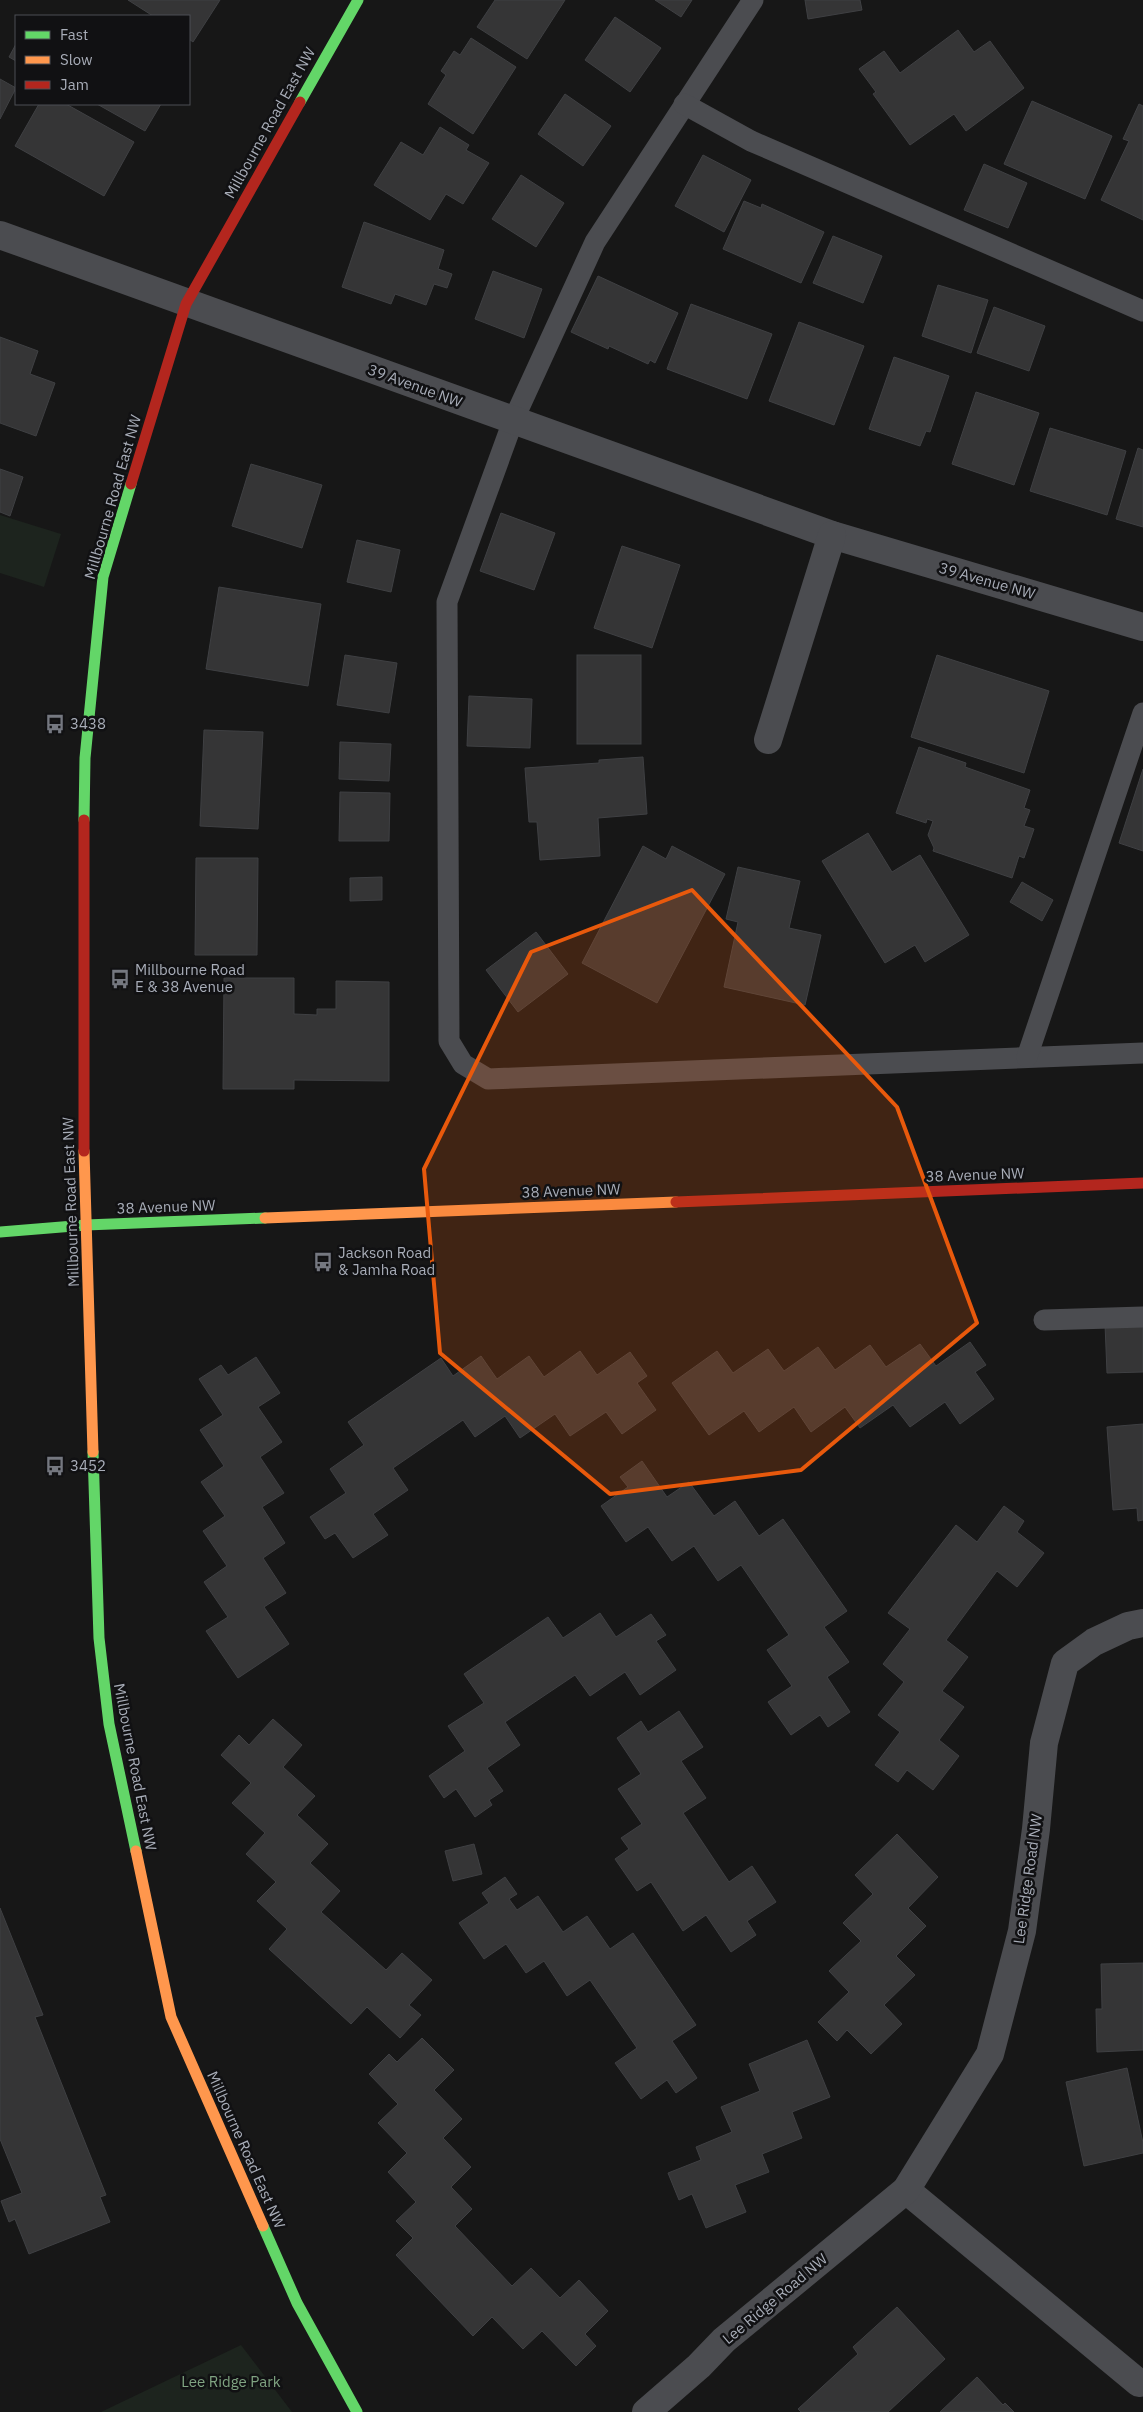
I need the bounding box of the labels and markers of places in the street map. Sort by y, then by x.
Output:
bus stop icon: 3438 [44,713,66,735]
place label: 3438 [70,714,106,733]
place label: Millbourne Road E & 38 Avenue [135,960,245,996]
bus stop icon: Millbourne Road E & 38 Avenue [109,968,131,990]
place label: Jackson Road & Jamha Road [338,1243,435,1279]
bus stop icon: Jackson Road & Jamha Road [312,1251,334,1273]
bus stop icon: 3452 [44,1455,66,1477]
place label: 3452 [70,1456,106,1475]

